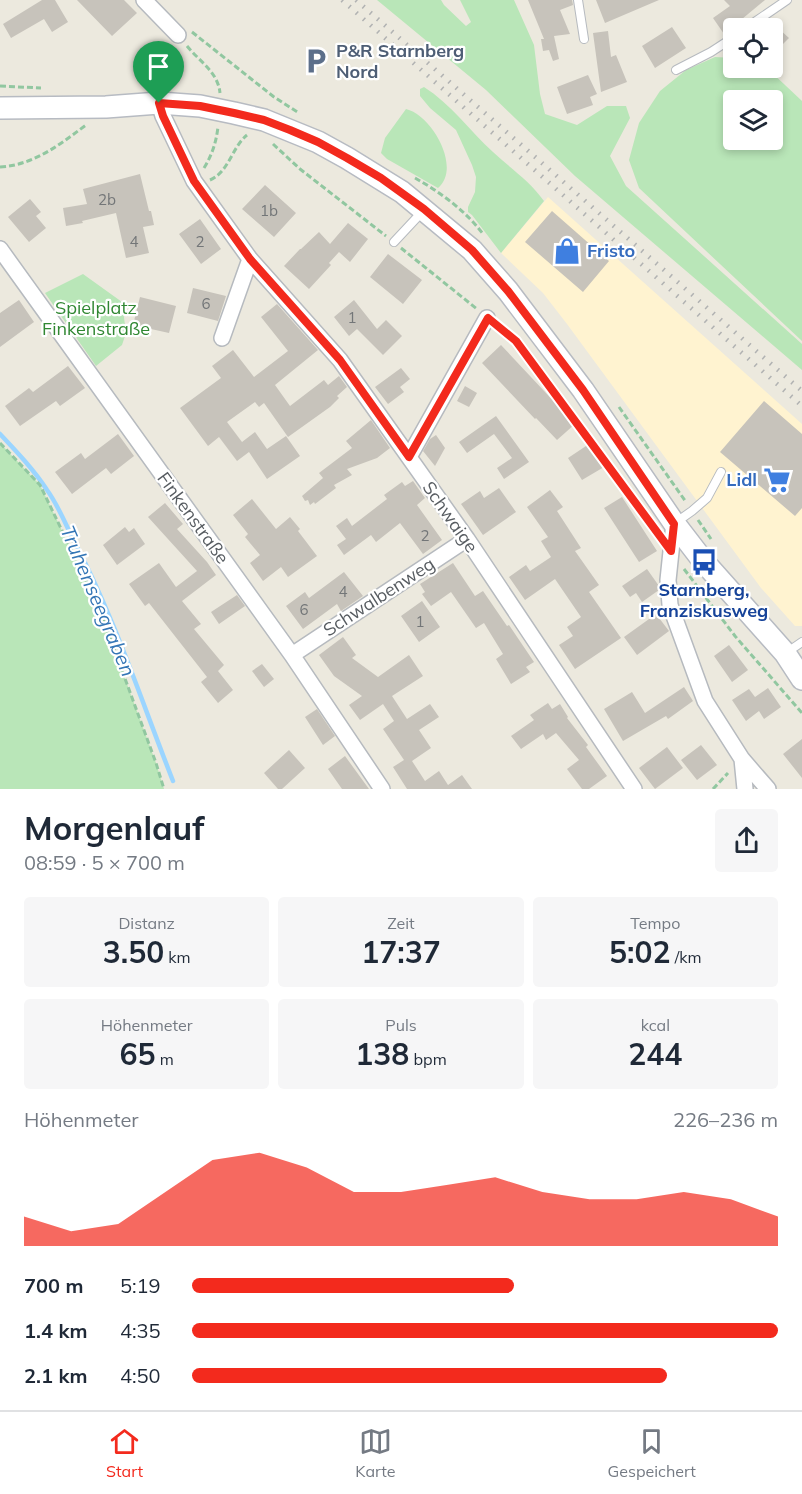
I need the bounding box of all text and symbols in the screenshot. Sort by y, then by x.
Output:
map controls [723,18,783,150]
button: locate [723,18,783,78]
place label: P&R Starnberg Nord [336,39,464,83]
pin [133,41,184,103]
parking icon: P&R Starnberg Nord [301,46,331,76]
icon: arrive [142,50,175,83]
button: layers [723,90,783,150]
house number: 2b [98,190,116,209]
house number: 1b [260,201,278,220]
house number: 4 [129,232,139,251]
house number: 2 [195,232,205,251]
shop icon: Fristo [552,236,582,266]
place label: Fristo [587,239,635,262]
house number: 6 [201,294,211,313]
park label: Spielplatz Finkenstraße [42,296,150,340]
house number: 1 [347,308,357,327]
supermarket icon: Lidl [762,465,792,495]
street label: Finkenstraße [152,467,234,568]
place label: Lidl [726,468,757,491]
street label: Schwaige [418,477,483,557]
water label: Truhenseegraben [55,522,141,680]
house number: 2 [420,526,430,545]
bus stop icon: Starnberg, Franziskusweg [689,547,719,577]
street label: Schwalbenweg [319,552,439,641]
place label: Starnberg, Franziskusweg [640,578,768,622]
house number: 4 [338,582,348,601]
house number: 6 [299,600,309,619]
house number: 1 [415,612,425,631]
text: Morgenlauf [24,807,204,848]
button: share [715,809,778,872]
text: 08:59 · 5 × 700 m [24,850,185,875]
text: Distanz [118,913,175,933]
text: Zeit [387,913,415,933]
text: Tempo [630,913,680,933]
text: 3.50 [103,933,164,971]
text: 17:37 [361,933,441,971]
text: 5:02 [609,933,671,971]
text: km [164,947,191,967]
text: /km [671,947,702,967]
text: Höhenmeter [101,1015,192,1035]
text: Puls [385,1015,417,1035]
text: kcal [641,1015,670,1035]
text: 65 [120,1035,156,1073]
text: 138 [355,1035,409,1073]
text: 244 [628,1035,682,1073]
text: m [156,1049,174,1069]
text: bpm [409,1049,447,1069]
text: Höhenmeter [24,1107,139,1132]
text: 226–236 m [673,1107,778,1132]
text: 700 m [24,1273,83,1298]
text: 5:19 [120,1273,161,1298]
text: 1.4 km [24,1318,87,1343]
text: 4:35 [120,1318,161,1343]
text: 2.1 km [24,1363,87,1388]
text: 4:50 [120,1363,161,1388]
tab: Start [106,1425,143,1481]
tab: Karte [355,1425,395,1481]
tab: Gespeichert [608,1425,696,1481]

